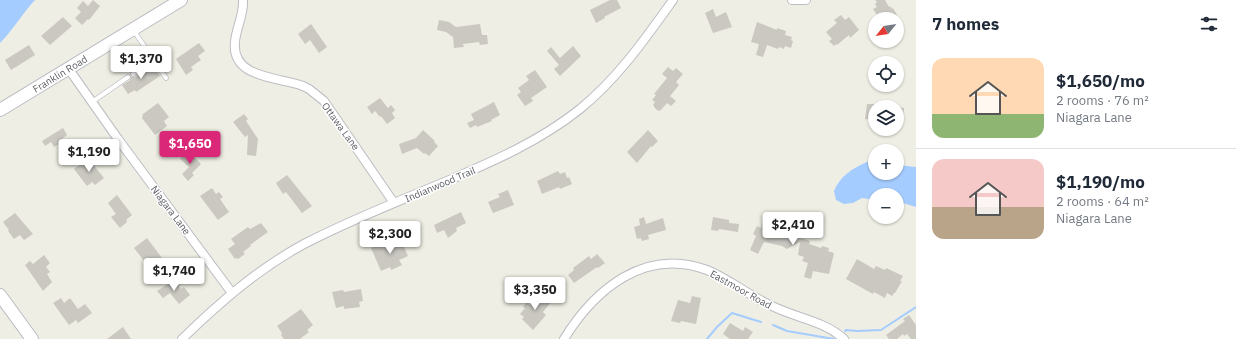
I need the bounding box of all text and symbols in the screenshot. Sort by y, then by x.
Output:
north arrow [868,12,904,48]
map controls [868,12,904,224]
text: 7 homes [932,13,999,35]
icon: filters [1198,13,1220,35]
pin: $1,370 [108,46,174,80]
text: $1,370 [119,50,163,67]
street label: Franklin Road [30,53,90,96]
button: locate [868,56,904,92]
text: $1,650/mo [1056,70,1145,92]
icon: home [964,74,1012,122]
text: 2 rooms · 76 m² [1056,92,1149,109]
street label: Ottawa Lane [319,100,363,153]
button: layers [868,100,904,136]
text: Niagara Lane [1056,109,1132,126]
pin: $1,650 [157,131,223,165]
text: $1,650 [168,135,212,152]
pin: $1,190 [56,139,122,173]
text: $1,190 [67,143,111,160]
button: + [868,144,904,180]
street label: Indianwood Trail [403,164,478,205]
text: $1,190/mo [1056,171,1145,193]
icon: home [964,175,1012,223]
street label: Niagara Lane [148,183,194,238]
button: − [868,188,904,224]
text: 2 rooms · 64 m² [1056,193,1149,210]
text: Niagara Lane [1056,210,1132,227]
pin: $2,410 [760,212,826,246]
text: $2,410 [771,216,815,233]
pin: $2,300 [357,221,423,255]
text: $2,300 [368,225,412,242]
pin: $1,740 [141,258,207,292]
text: $1,740 [152,262,196,279]
street label: Eastmoor Road [708,267,774,312]
pin: $3,350 [502,277,568,311]
text: $3,350 [513,281,557,298]

